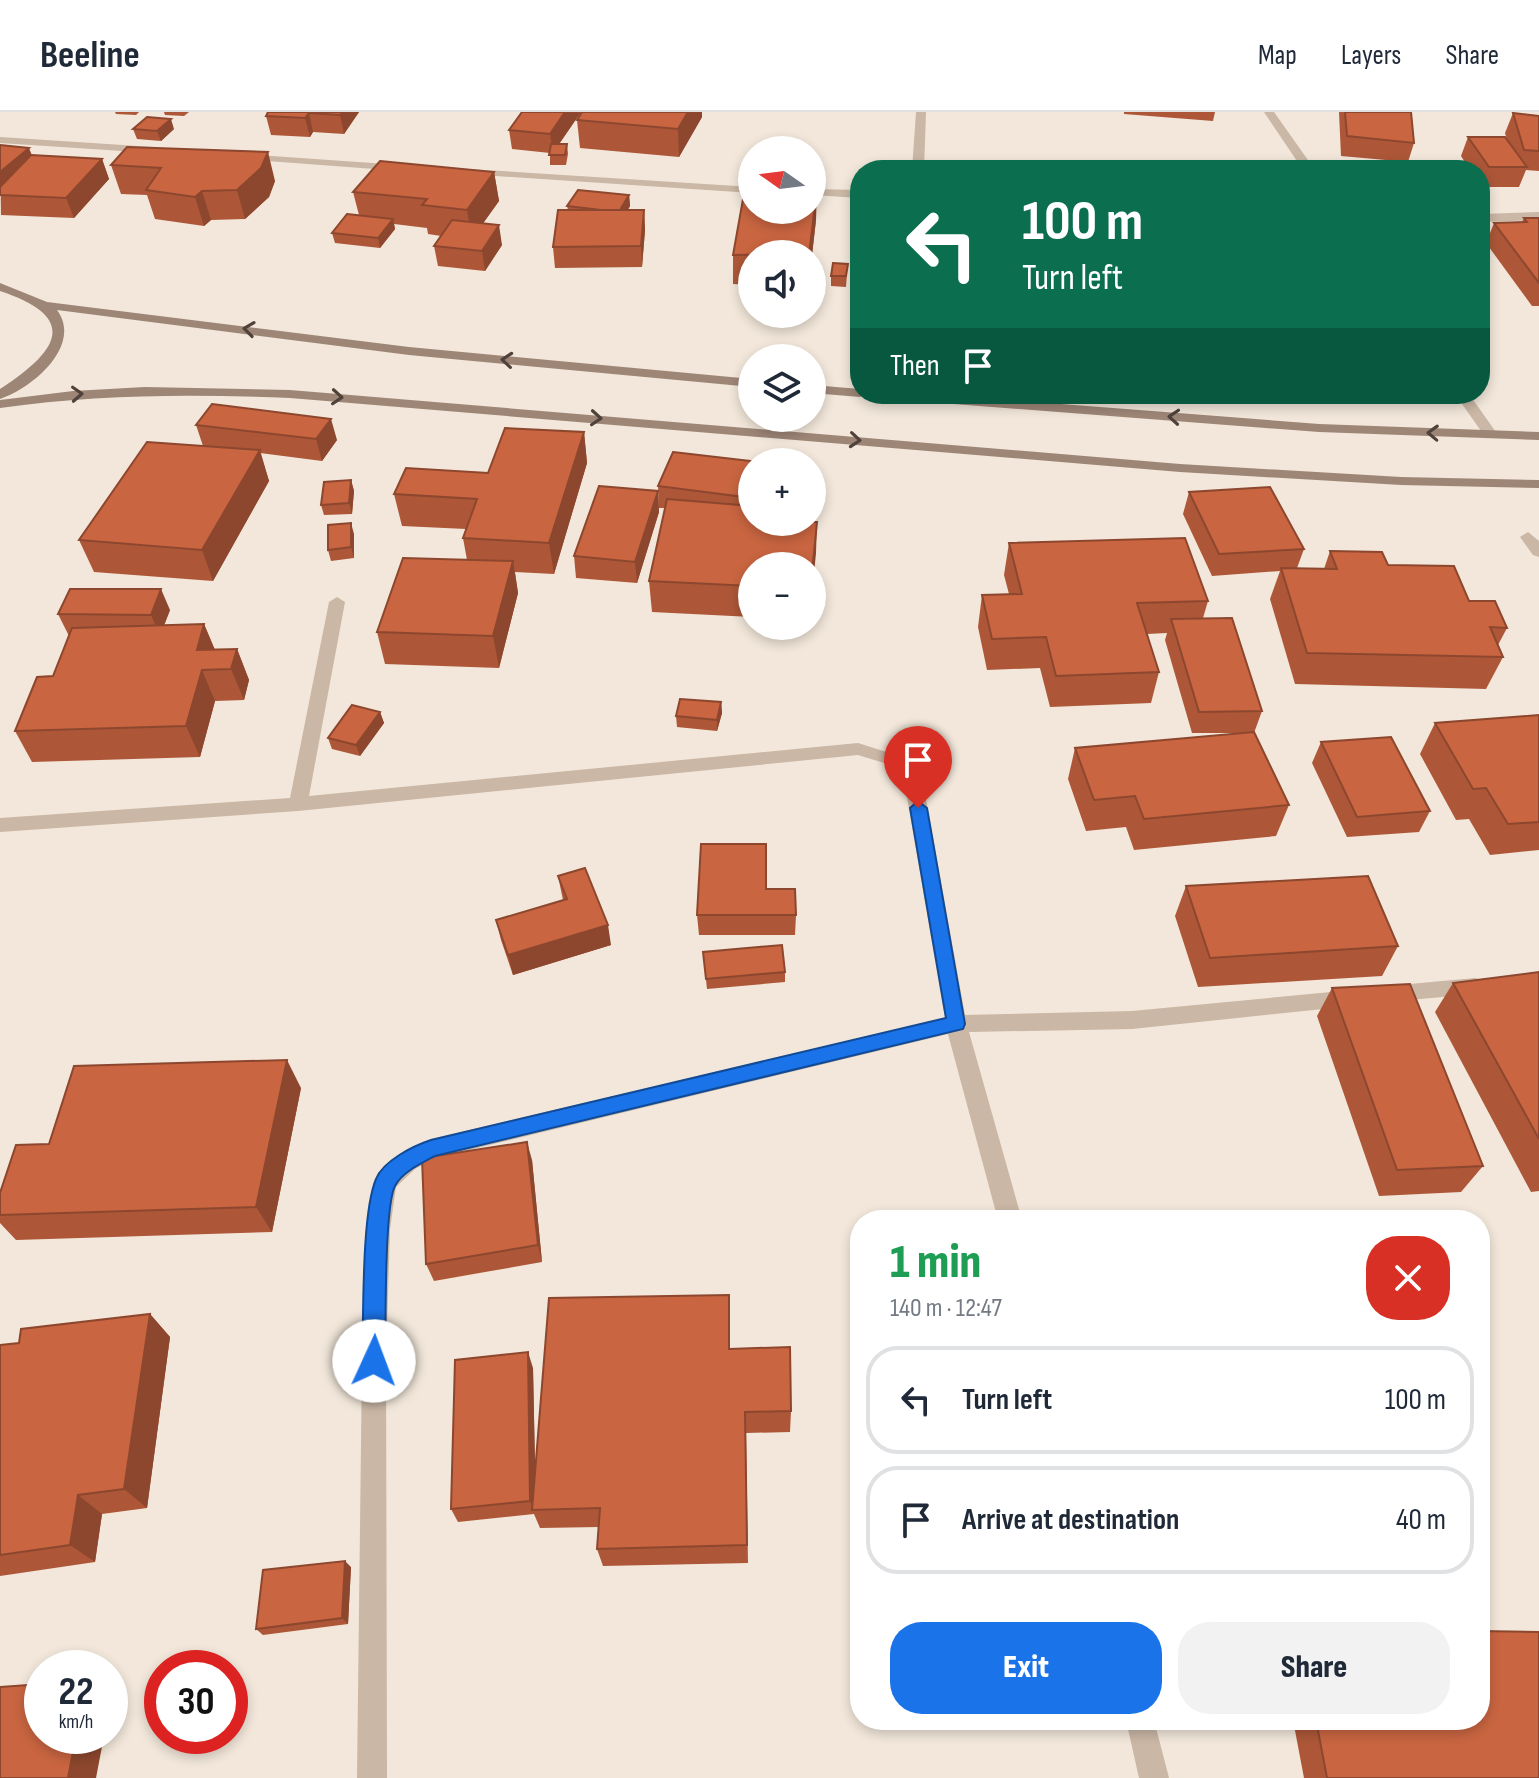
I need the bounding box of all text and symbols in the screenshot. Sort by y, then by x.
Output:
text: Beeline [40,33,140,78]
text: Map [1258,39,1297,72]
text: Layers [1341,39,1401,72]
text: Share [1445,39,1499,72]
north arrow [738,136,826,224]
map controls [738,136,826,640]
text: 100 m [1022,189,1143,256]
icon: left [890,192,994,296]
button: sound [738,240,826,328]
text: Turn left [1022,257,1123,300]
one-way arrow [242,321,256,338]
button: layers [738,344,826,432]
icon: arrive [956,344,1000,388]
text: Then [890,348,940,384]
one-way arrow [500,352,513,369]
one-way arrow [71,385,84,402]
one-way arrow [331,388,344,405]
one-way arrow [590,409,603,426]
one-way arrow [1167,409,1180,426]
one-way arrow [1426,424,1439,441]
one-way arrow [849,431,862,448]
button: + [738,448,826,536]
button: − [738,552,826,640]
pin [884,726,952,808]
icon: arrive [896,738,940,782]
text: 1 min [890,1234,981,1291]
button: close [1366,1236,1450,1320]
text: 140 m · 12:47 [890,1293,1002,1324]
position arrow [332,1319,416,1403]
icon: left [894,1378,938,1422]
text: Turn left [962,1382,1052,1418]
text: 100 m [1385,1382,1446,1418]
icon: arrive [894,1498,938,1542]
text: Arrive at destination [962,1502,1179,1538]
text: 40 m [1396,1502,1446,1538]
button: Exit [890,1622,1162,1714]
button: Share [1178,1622,1450,1714]
speed limit sign: 30 [144,1650,248,1754]
text: 22 [58,1668,94,1716]
text: km/h [59,1710,93,1734]

